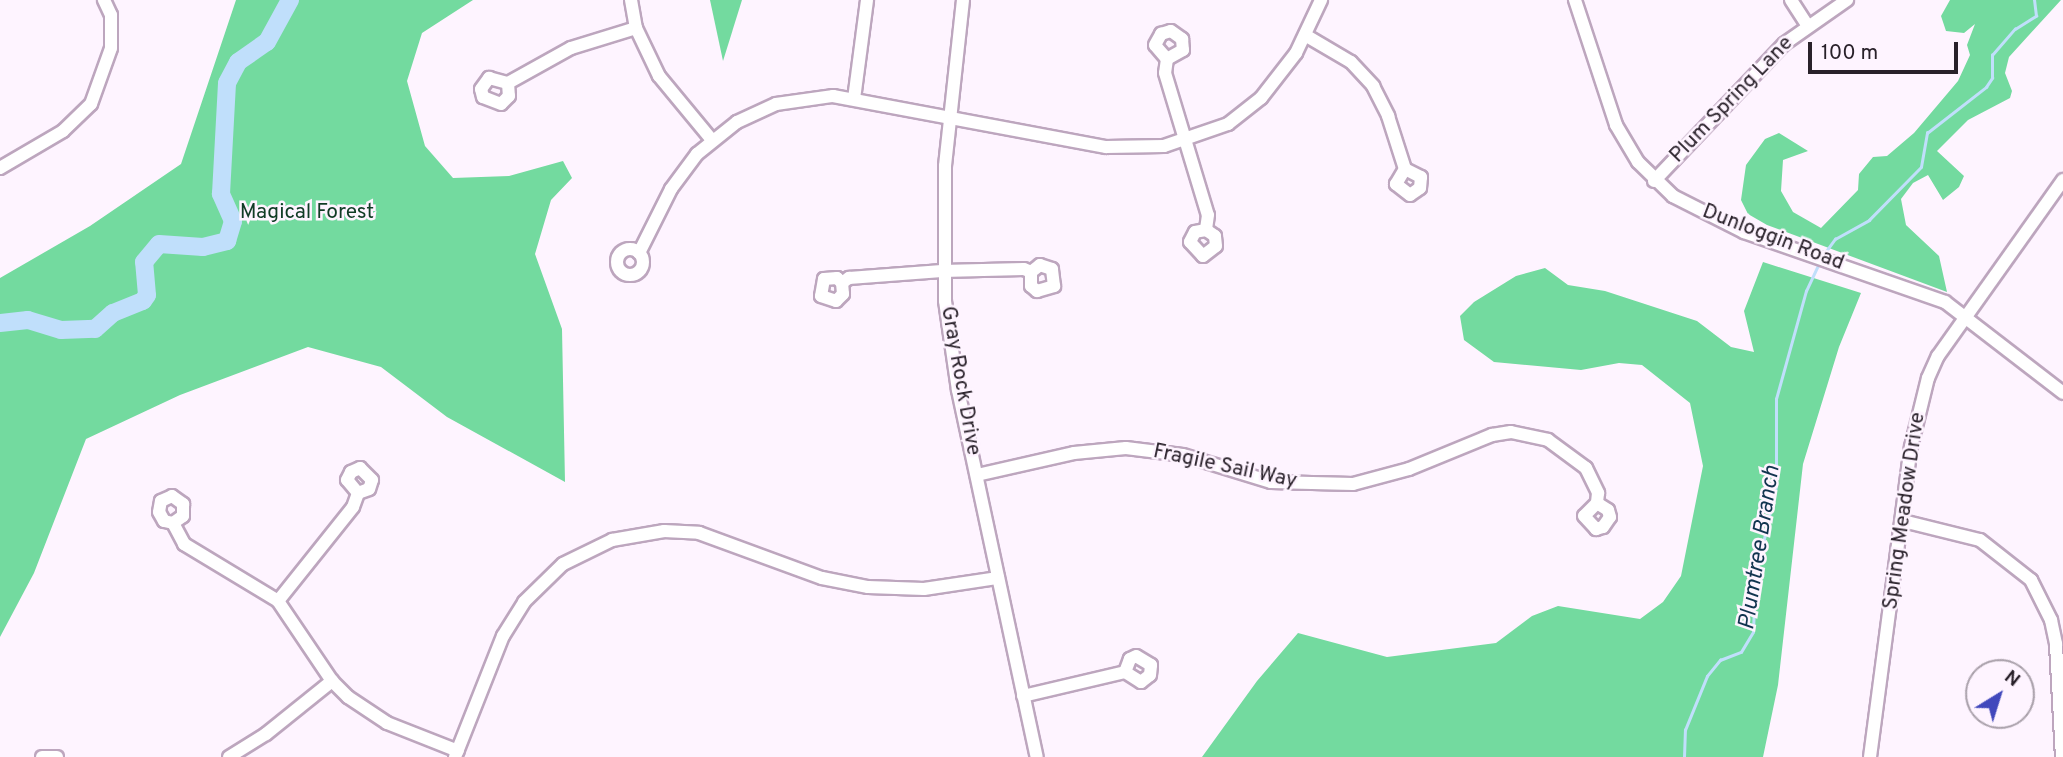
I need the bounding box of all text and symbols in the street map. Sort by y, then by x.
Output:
scale bar [1811,28,1962,72]
street label: Plum Spring Lane [1665,31,1799,169]
text: 100 m [1821,40,1878,67]
street label: Dunloggin Road [1699,199,1847,277]
park label: Magical Forest [240,200,374,226]
street label: Gray Rock Drive [934,304,986,458]
street label: Spring Meadow Drive [1879,411,1931,611]
street label: Fragile Sail Way [1151,439,1299,495]
water label: Plumtree Branch [1734,464,1788,632]
north arrow [1965,659,2035,729]
text: N [1999,665,2024,693]

